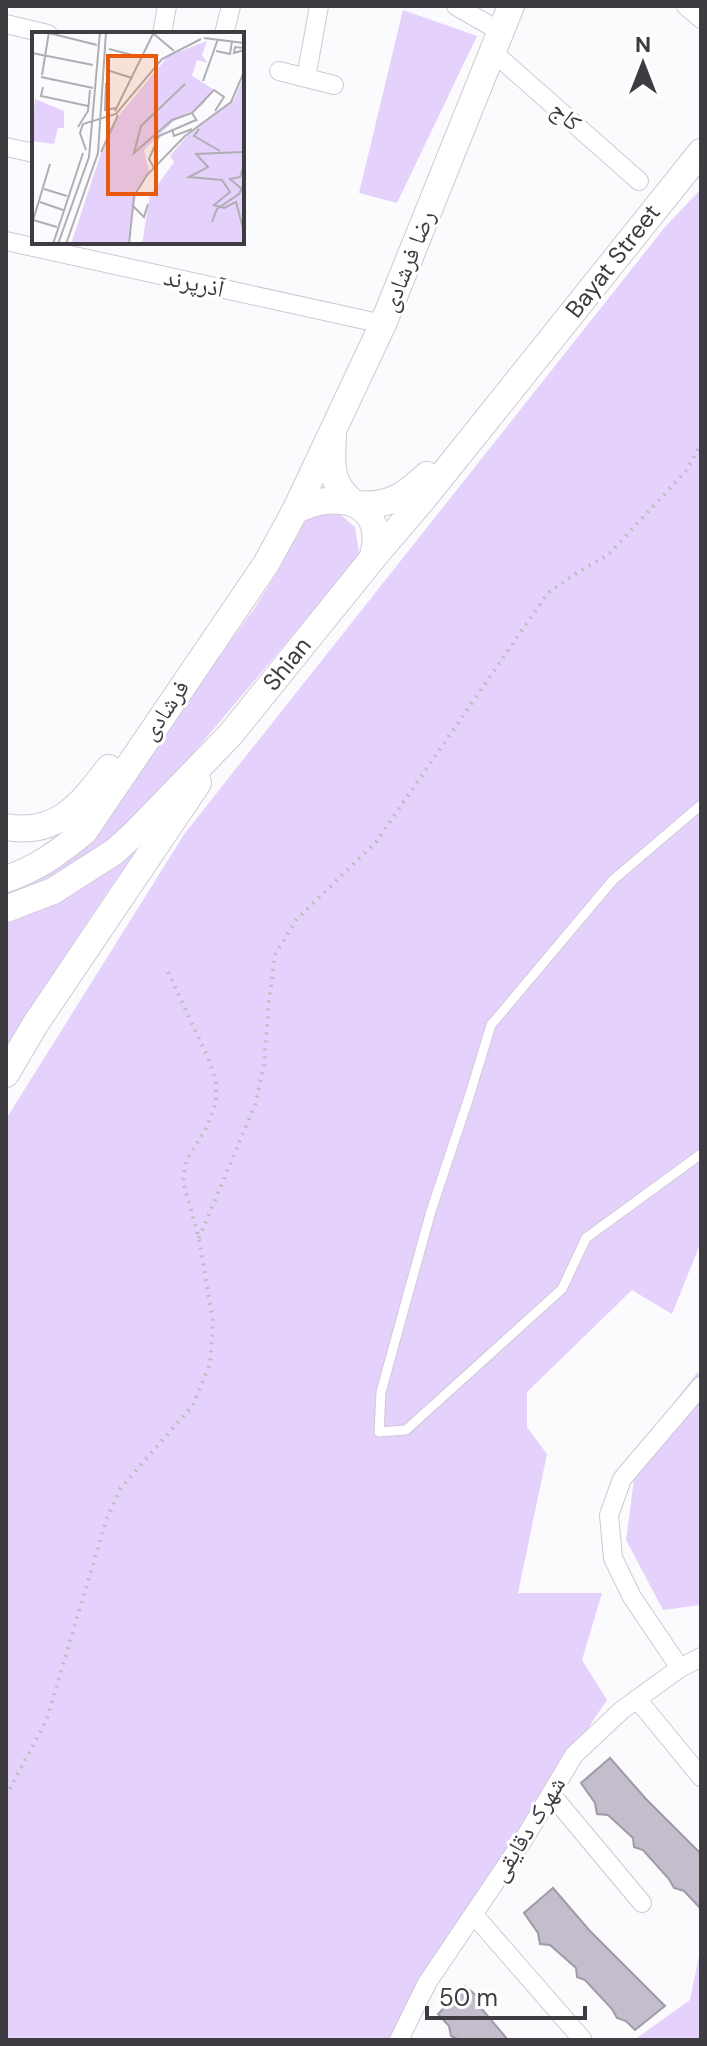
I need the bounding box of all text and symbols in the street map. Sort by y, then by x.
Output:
north arrow [603,24,683,104]
text: N [635,30,651,59]
inset map [32,32,244,244]
street label: کاج [544,94,588,138]
street label: Bayat Street [558,197,667,324]
street label: رضا فرشادی [373,205,442,316]
street label: آذرپرند [161,261,228,304]
street label: Shian [256,630,318,697]
street label: فرشادی [133,674,196,746]
street label: شهرک دقایقی [483,1770,572,1887]
scale bar [427,1970,585,2020]
text: 50 m [439,1982,498,2013]

